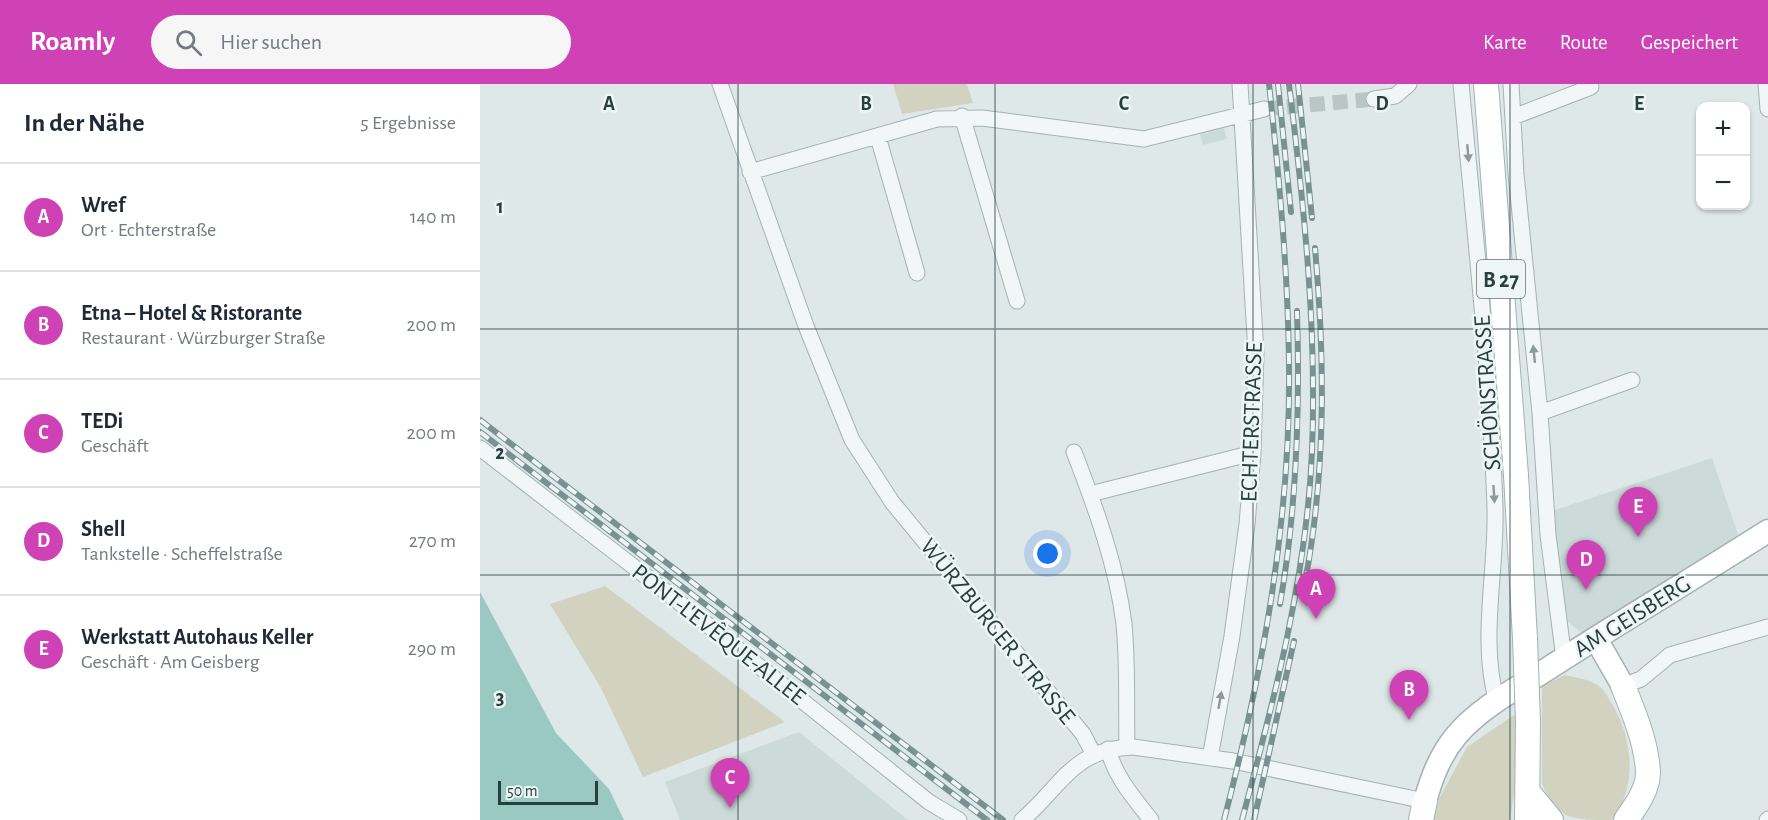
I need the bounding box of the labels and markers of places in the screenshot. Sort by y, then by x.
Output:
pin: E [1618,488,1658,537]
pin: D [1566,540,1606,590]
pin: A [1296,570,1336,619]
pin: B [1390,670,1428,720]
pin: C [710,758,750,808]

